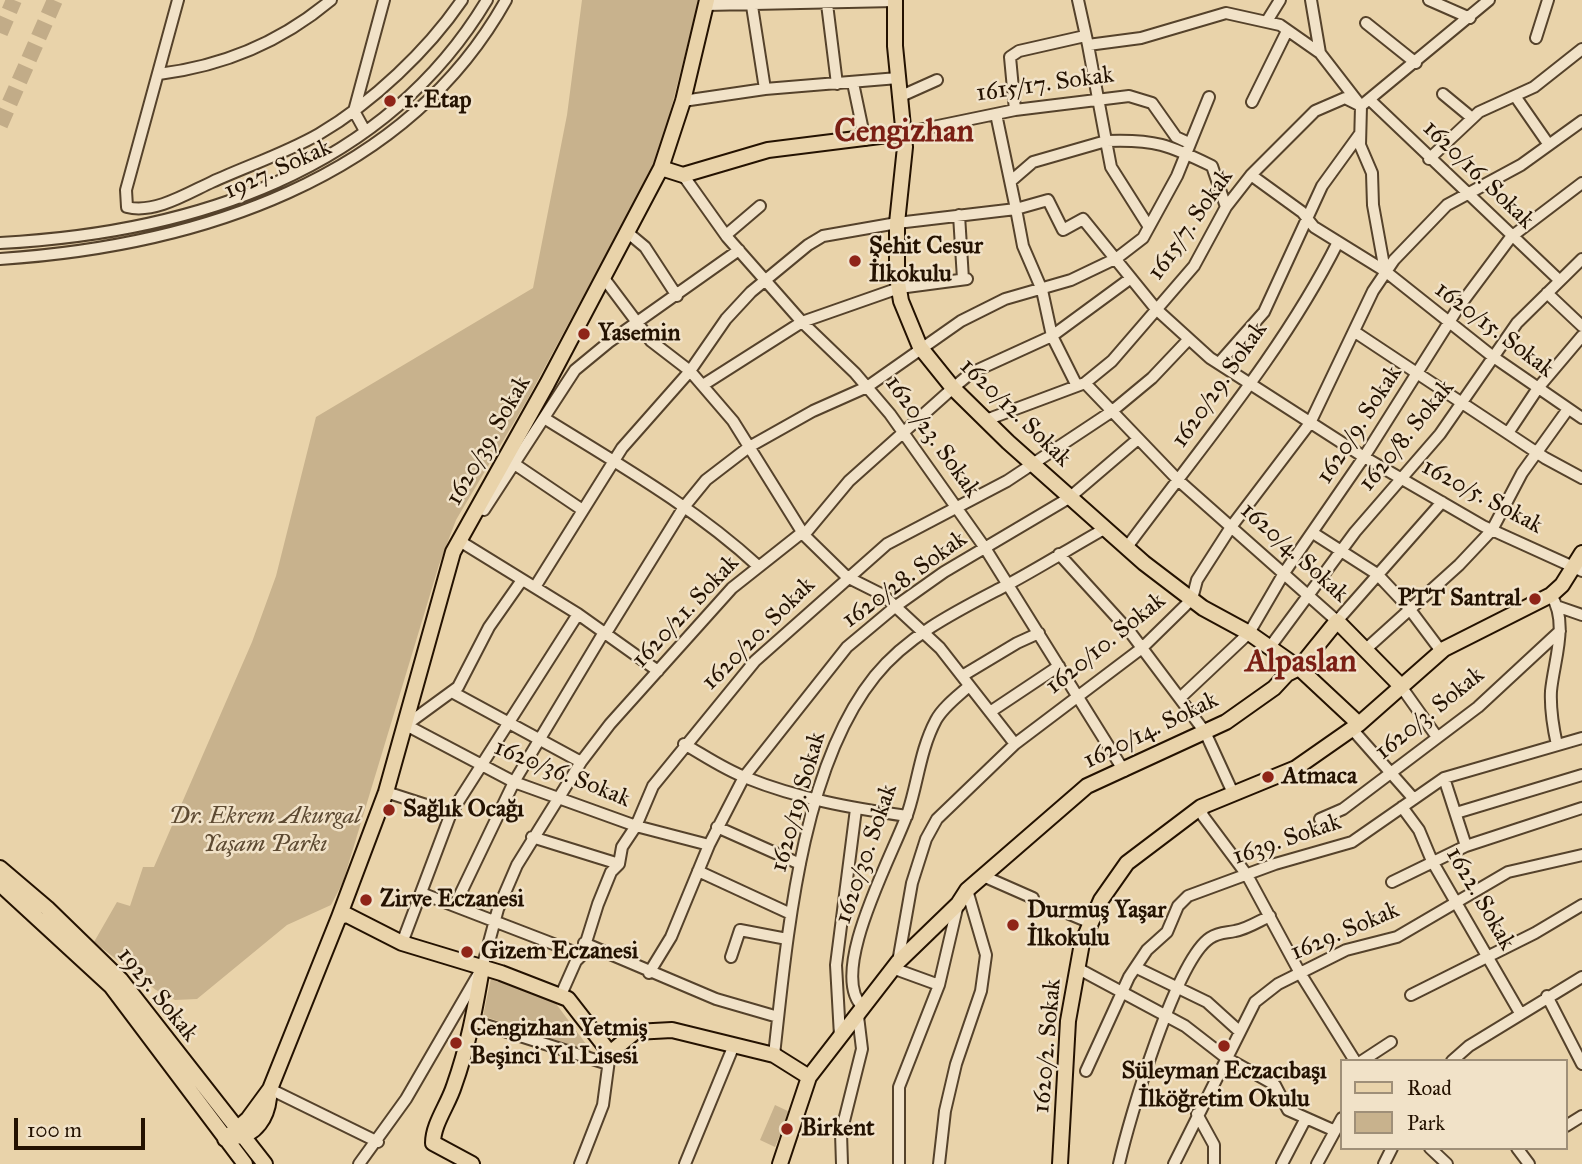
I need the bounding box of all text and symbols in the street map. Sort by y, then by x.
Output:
street label: 1615/17. Sokak [974,61,1116,109]
place label: 1. Etap [404,87,471,115]
marker: 1. Etap [382,93,398,109]
district label: Cengizhan [834,114,974,152]
street label: 1620/16. Sokak [1416,115,1540,235]
street label: 1927. Sokak [220,134,336,206]
street label: 1615/7. Sokak [1142,164,1240,286]
place label: Şehit Cesur İlkokulu [869,233,983,289]
marker: Şehit Cesur İlkokulu [847,253,863,269]
street label: 1620/15. Sokak [1428,276,1560,384]
street label: 1620/29. Sokak [1166,316,1274,454]
place label: Yasemin [598,320,680,348]
marker: Yasemin [576,326,592,342]
street label: 1620/12. Sokak [953,353,1077,473]
street label: 1620/9. Sokak [1311,360,1409,490]
street label: 1620/23. Sokak [878,370,986,504]
street label: 1620/39. Sokak [440,371,538,511]
street label: 1620/8. Sokak [1353,374,1461,498]
street label: 1620/5. Sokak [1416,453,1548,541]
street label: 1620/4. Sokak [1234,497,1354,609]
street label: 1620/28. Sokak [837,525,973,635]
street label: 1620/21. Sokak [626,550,746,674]
street label: 1620/20. Sokak [696,571,822,697]
place label: PTT Santral [1398,585,1521,613]
street label: 1620/10. Sokak [1040,587,1172,701]
marker: PTT Santral [1527,591,1543,607]
district label: Alpaslan [1246,644,1356,682]
street label: 1620/3. Sokak [1370,661,1490,767]
street label: 1620/14. Sokak [1079,686,1223,776]
street label: 1620/19. Sokak [765,728,833,876]
street label: 1620/36. Sokak [490,734,634,814]
place label: Atmaca [1282,763,1357,791]
marker: Atmaca [1260,769,1276,785]
street label: 1620/30. Sokak [830,780,904,928]
place label: Sağlık Ocağı [403,796,524,824]
marker: Sağlık Ocağı [381,802,397,818]
park label: Dr. Ekrem Akurgal Yaşam Parkı [169,803,361,859]
street label: 1639. Sokak [1229,808,1345,872]
street label: 1622. Sokak [1439,842,1521,956]
place label: Zirve Eczanesi [380,886,524,914]
marker: Zirve Eczanesi [358,892,374,908]
street label: 1629. Sokak [1286,896,1404,968]
place label: Durmuş Yaşar İlkokulu [1027,897,1166,953]
marker: Durmuş Yaşar İlkokulu [1005,917,1021,933]
place label: Gizem Eczanesi [481,938,638,966]
street label: 1925. Sokak [110,942,204,1048]
marker: Gizem Eczanesi [459,944,475,960]
street label: 1620/2. Sokak [1028,978,1068,1114]
place label: Cengizhan Yetmiş Beşinci Yıl Lisesi [470,1015,647,1071]
marker: Cengizhan Yetmiş Beşinci Yıl Lisesi [448,1035,464,1051]
marker: Süleyman Eczacıbaşı İlköğretim Okulu [1216,1038,1232,1054]
place label: Süleyman Eczacıbaşı İlköğretim Okulu [1122,1058,1326,1114]
legend [1340,1059,1568,1150]
text: Road [1407,1075,1452,1101]
scale bar [18,1104,149,1148]
text: Park [1407,1110,1445,1136]
place label: Birkent [801,1115,874,1143]
text: 100 m [27,1117,82,1143]
marker: Birkent [779,1121,795,1137]

